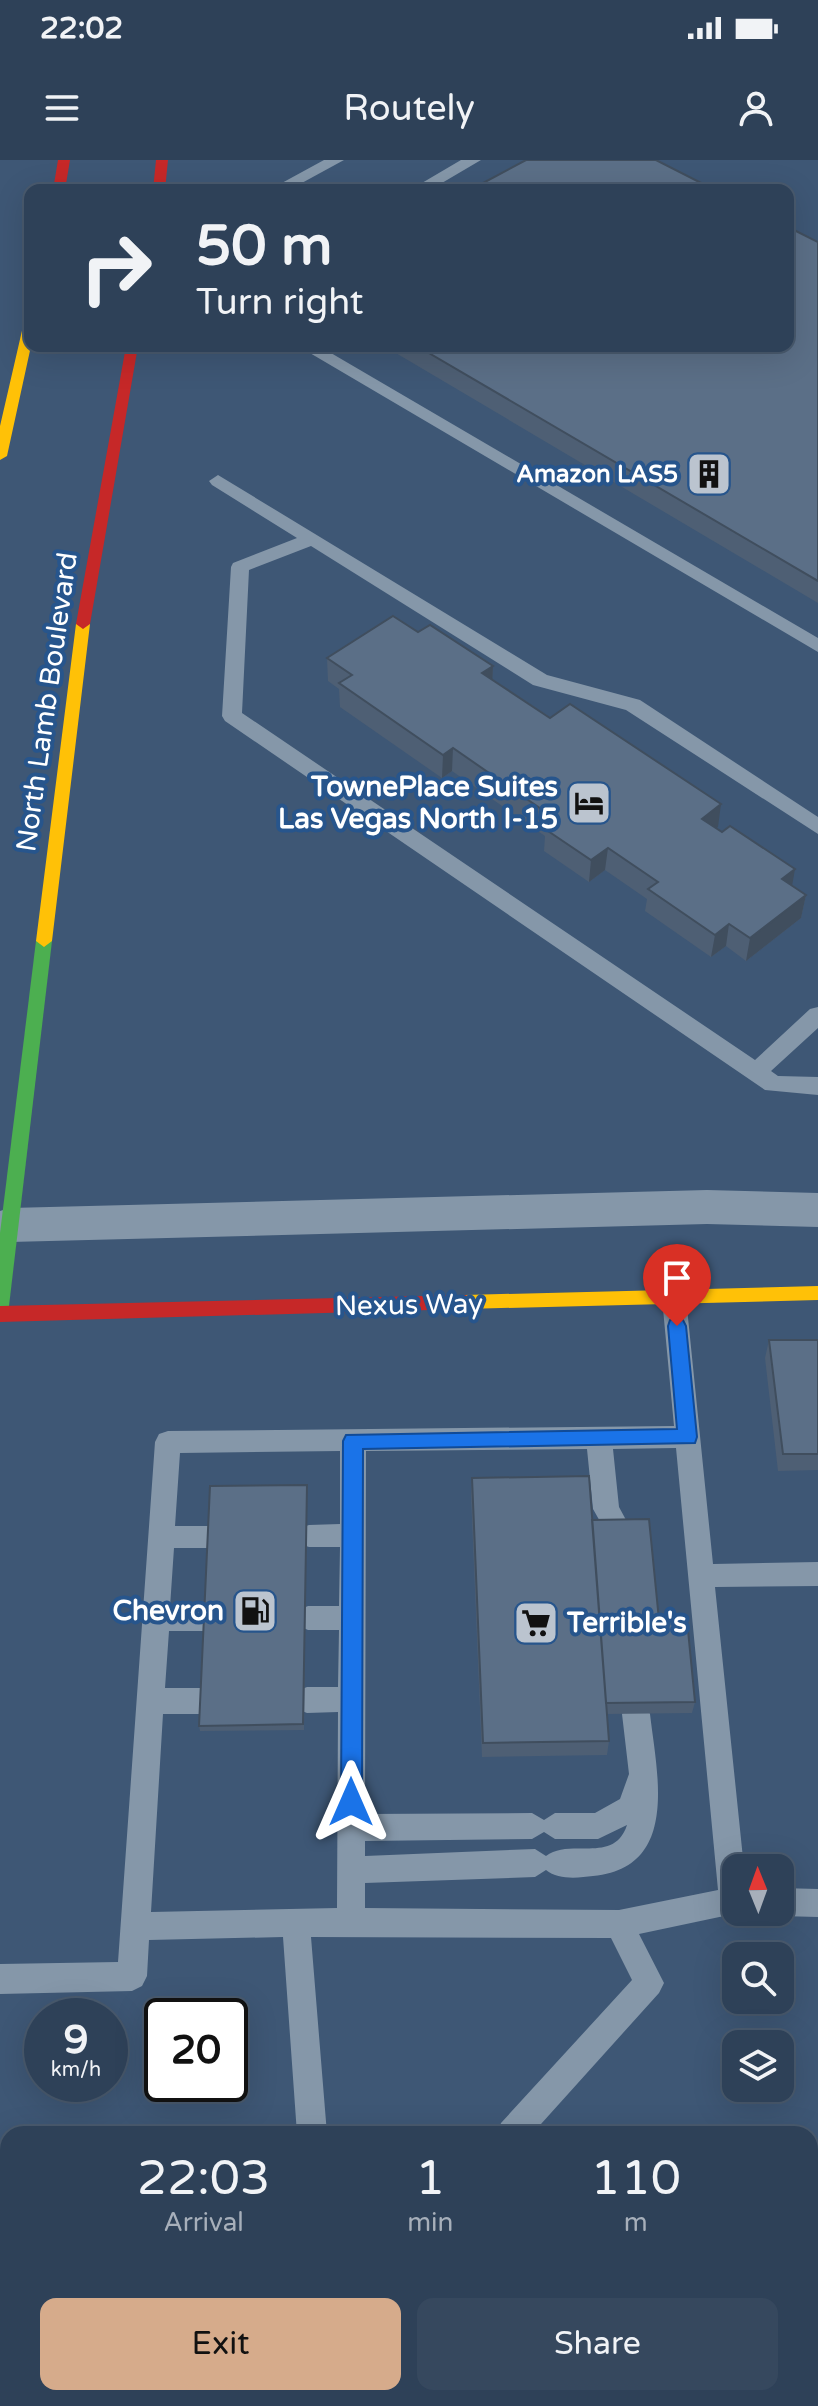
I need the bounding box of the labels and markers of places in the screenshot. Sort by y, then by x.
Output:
building icon: Amazon LAS5 [685,450,733,498]
place label: Amazon LAS5 [516,460,678,489]
place label: TownePlace Suites Las Vegas North I-15 [278,770,558,836]
hotel icon: TownePlace Suites Las Vegas North I-15 [565,779,613,827]
pin [643,1244,711,1326]
fuel station icon: Chevron [231,1587,279,1635]
place label: Chevron [113,1594,224,1628]
supermarket icon: Terrible's [512,1599,560,1647]
place label: Terrible's [566,1606,687,1640]

